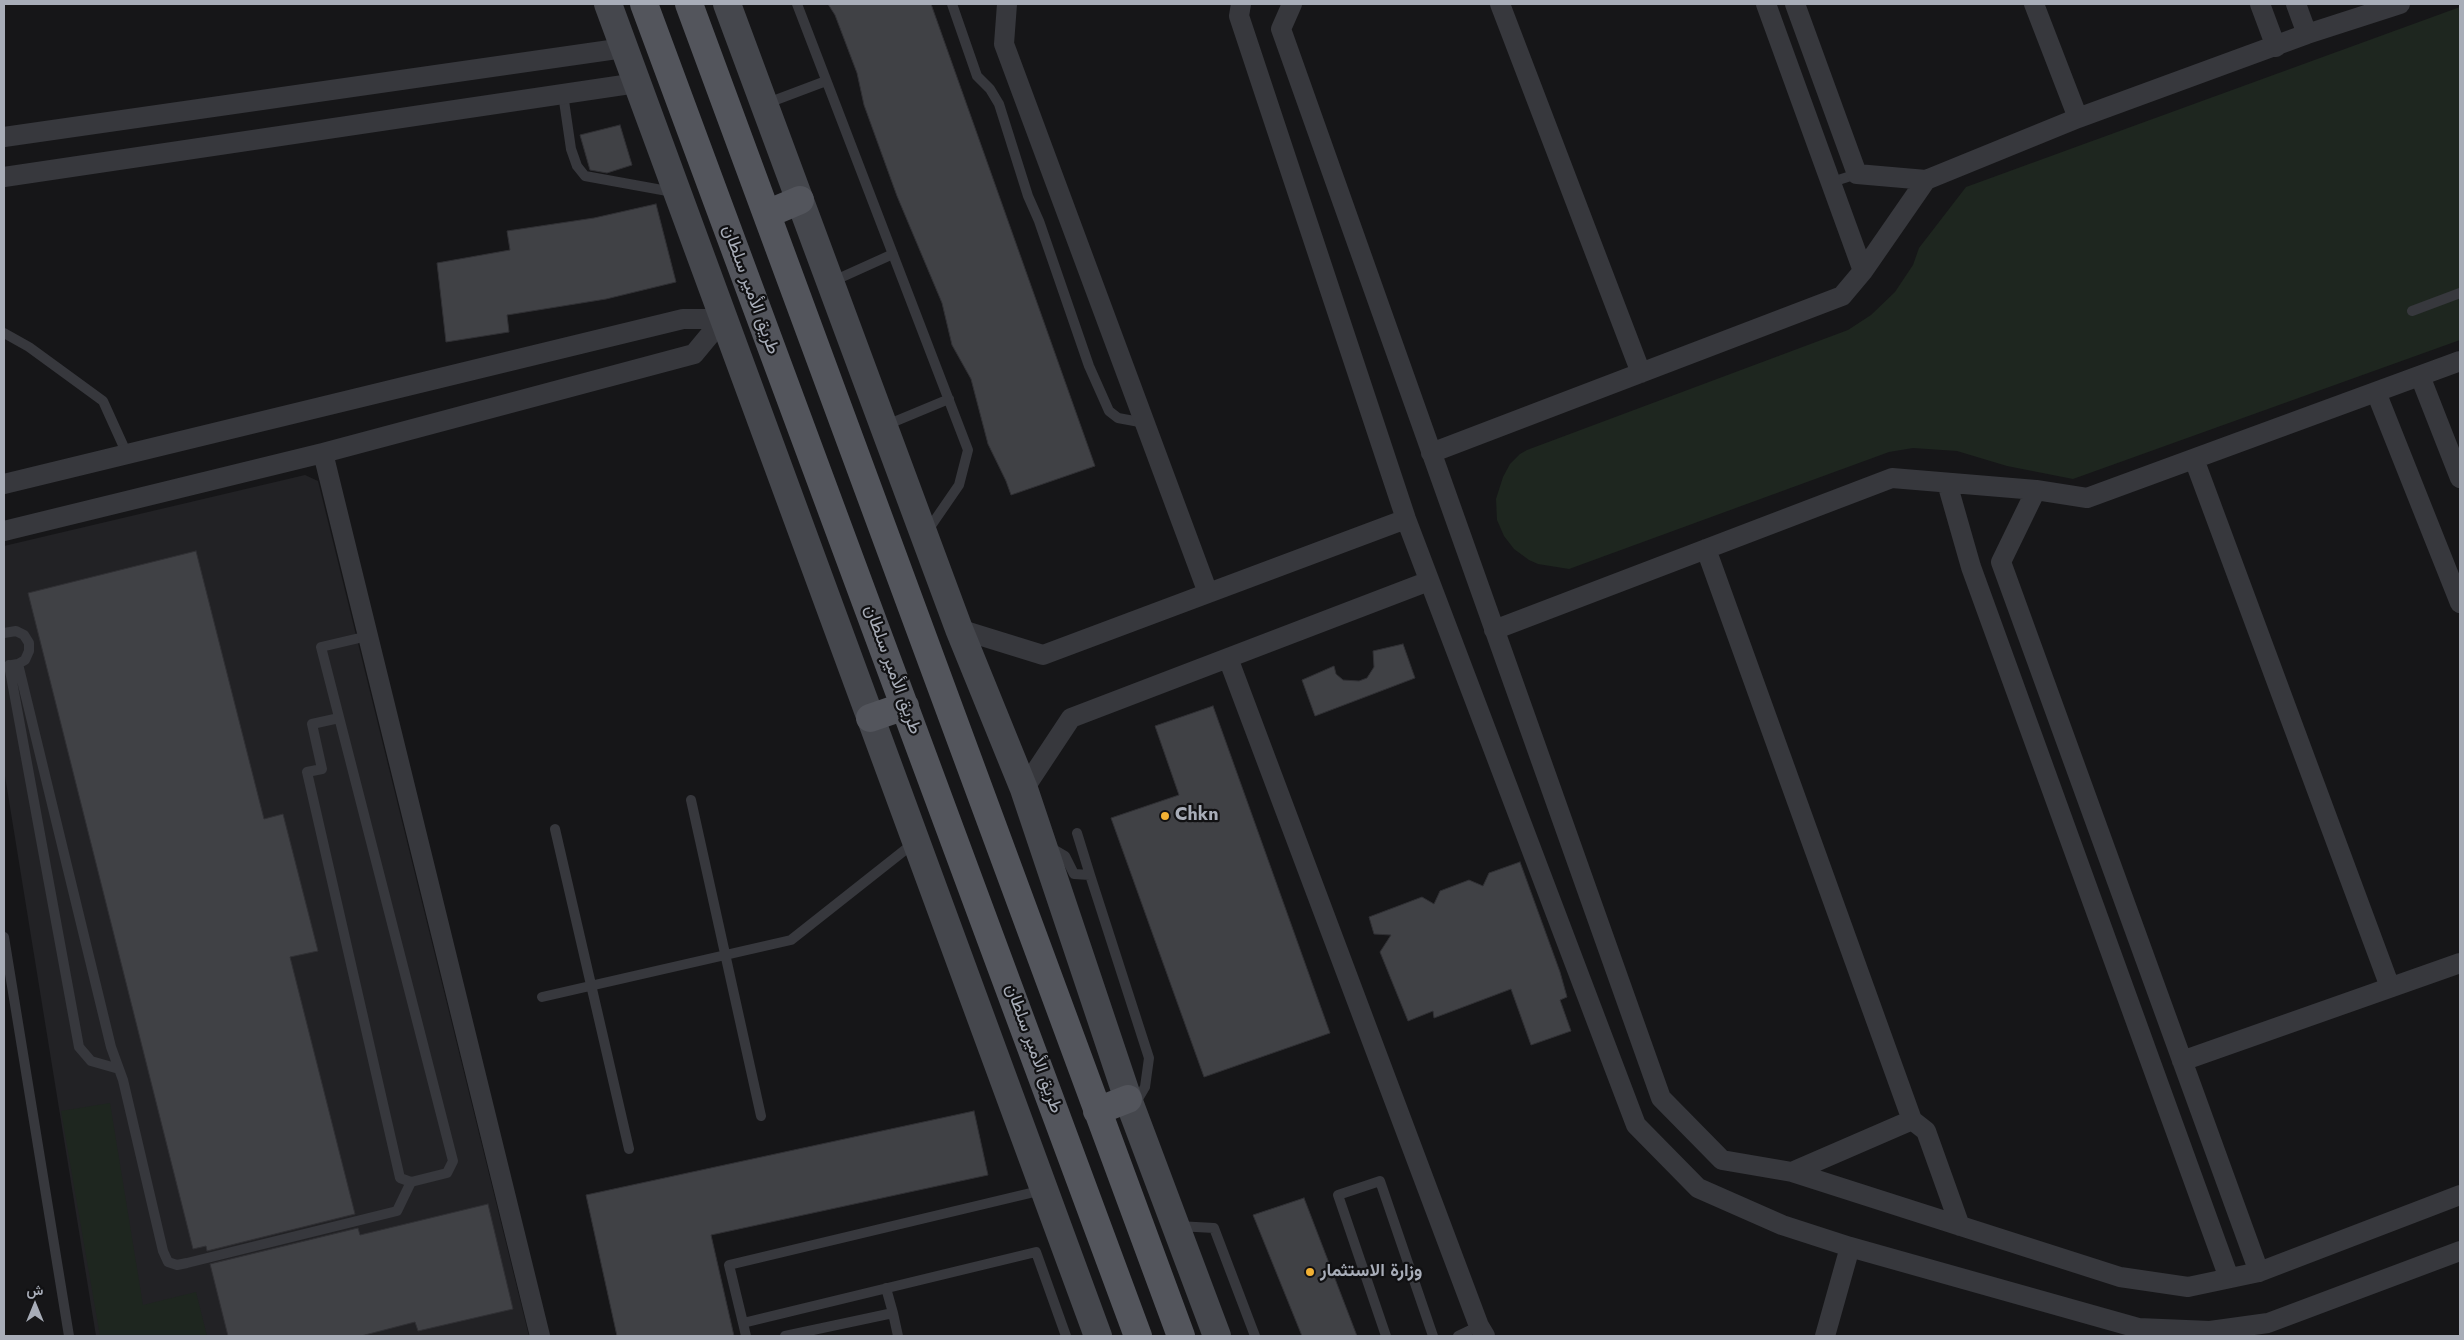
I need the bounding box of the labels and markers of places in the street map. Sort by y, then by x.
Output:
place label: Chkn [1175,805,1219,827]
marker: Chkn [1159,810,1171,822]
place label: وزارة الاستثمار [1320,1261,1422,1283]
marker: وزارة الاستثمار [1304,1266,1316,1278]

